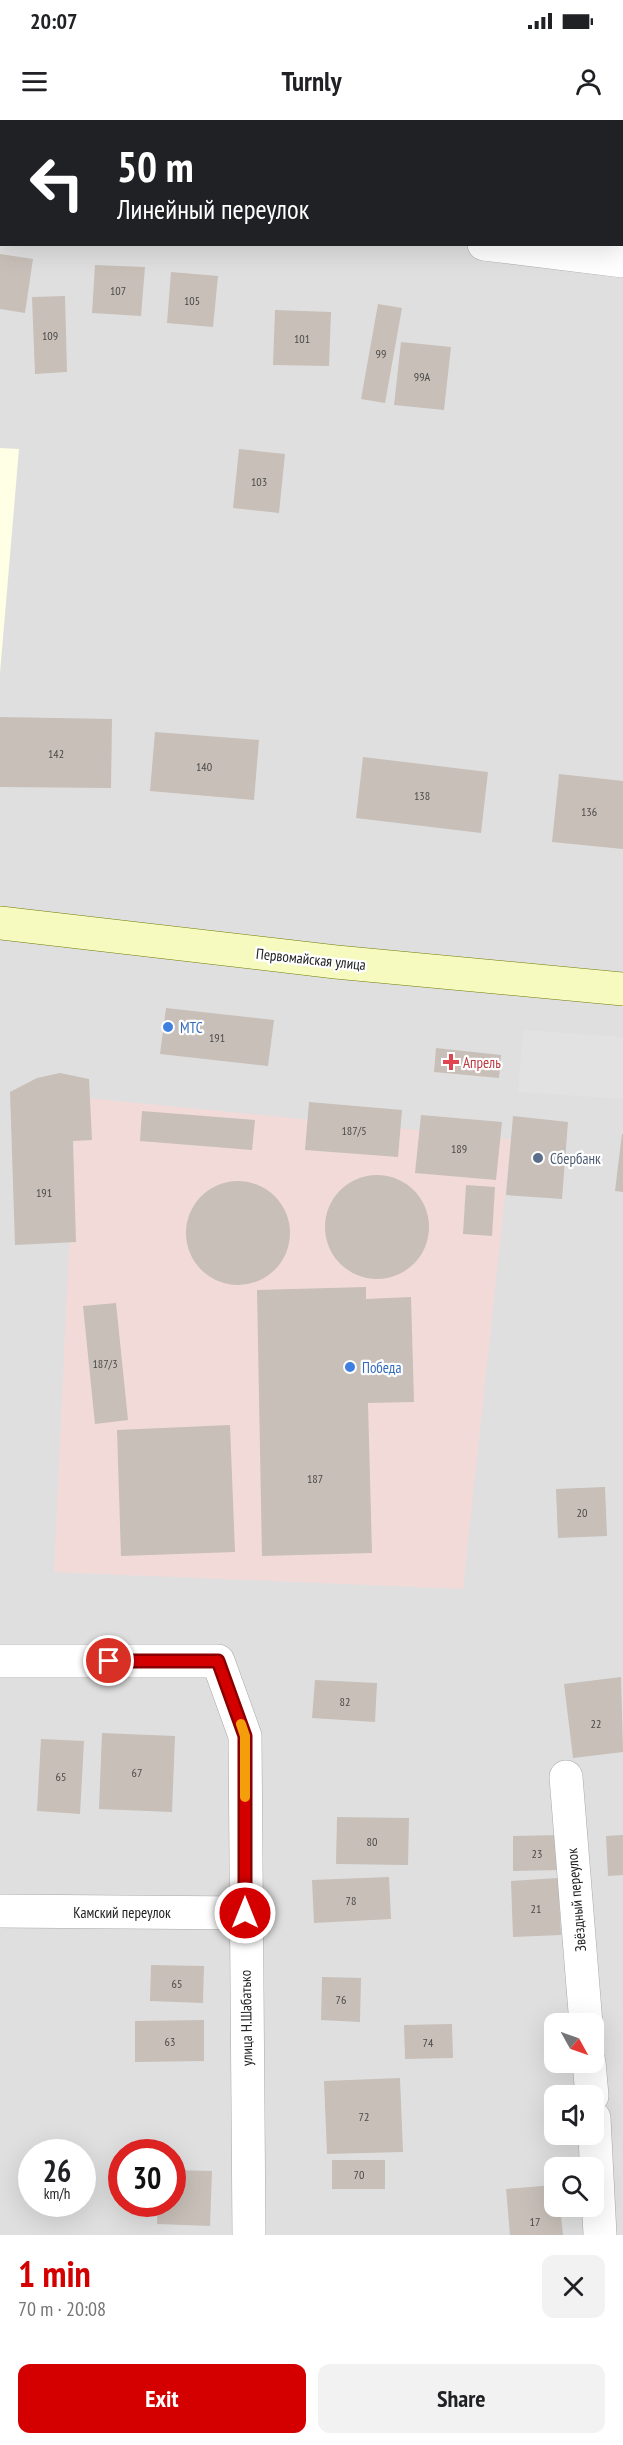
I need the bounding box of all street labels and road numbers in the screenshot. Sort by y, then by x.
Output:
street label: Первомайская улица [255,944,367,974]
street label: Звёздный переулок [562,1847,590,1953]
street label: Камский переулок [73,1903,171,1922]
street label: улица Н.Шабатько [236,1970,256,2066]

